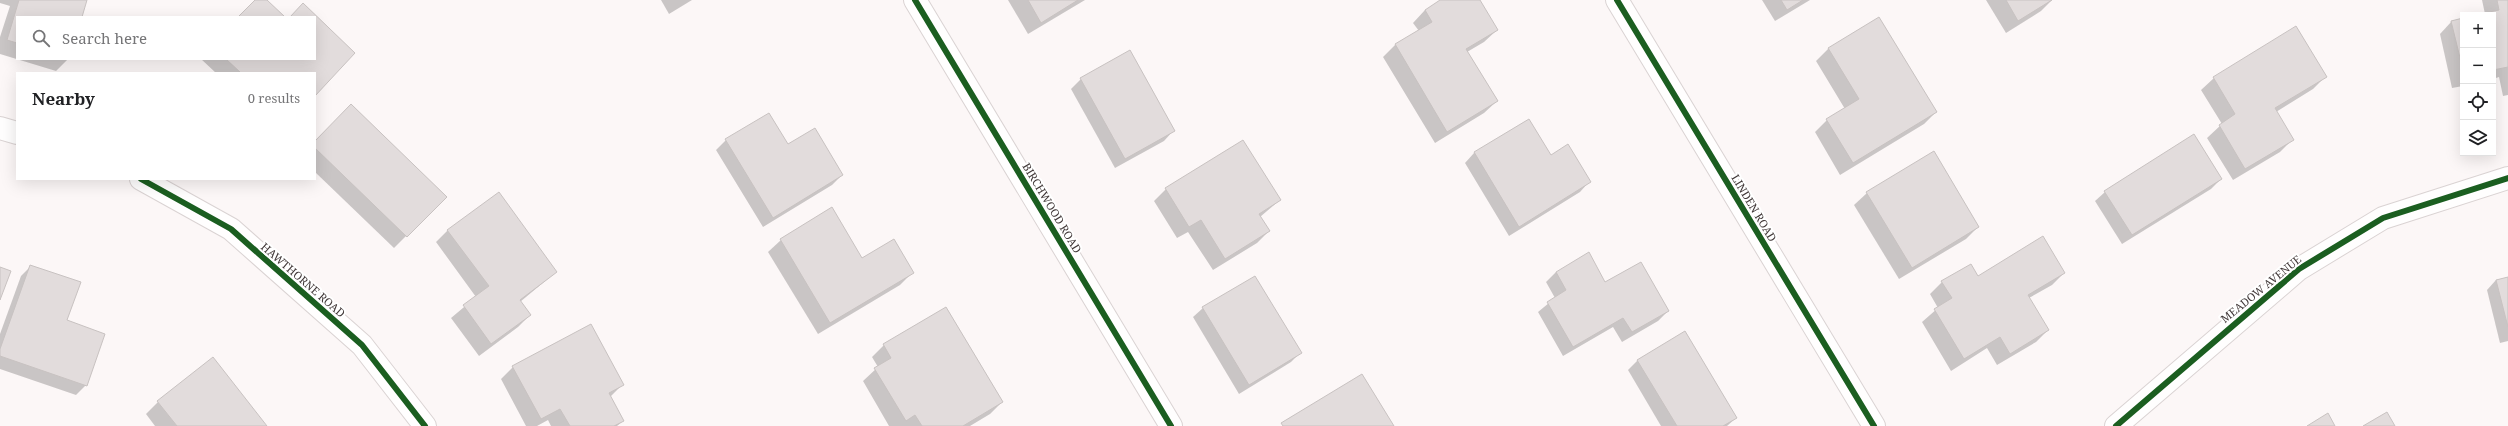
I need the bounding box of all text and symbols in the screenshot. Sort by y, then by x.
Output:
map controls [2460,12,2496,156]
button: + [2460,12,2496,48]
search box [16,16,316,60]
icon: search [30,27,52,49]
text: Search here [62,28,147,48]
button: − [2460,48,2496,84]
button: locate [2460,84,2496,120]
text: Nearby [32,87,95,110]
text: 0 results [248,89,300,107]
button: layers [2460,120,2496,156]
street label: BIRCHWOOD ROAD [1020,160,1085,256]
street label: LINDEN ROAD [1728,171,1780,244]
street label: HAWTHORNE ROAD [258,239,349,320]
street label: MEADOW AVENUE [2217,251,2304,326]

